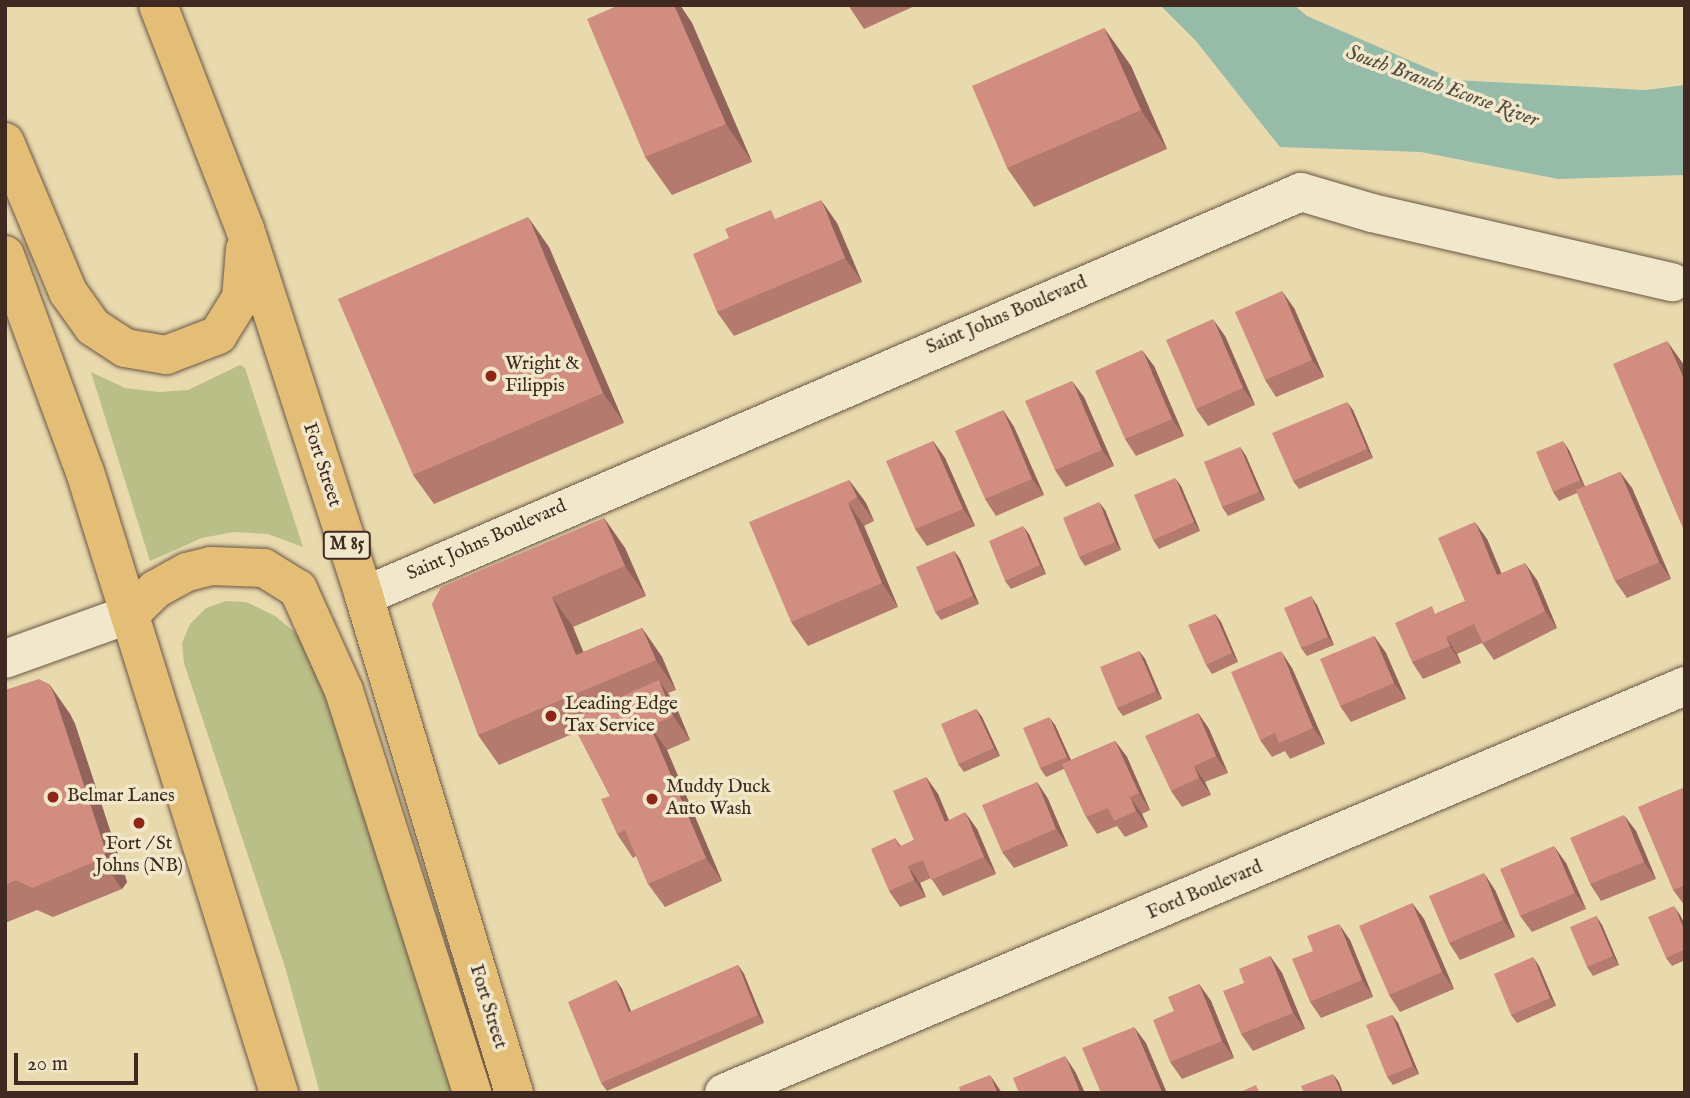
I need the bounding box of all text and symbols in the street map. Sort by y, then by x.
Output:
water label: South Branch Ecorse River [1342,40,1542,134]
street label: Saint Johns Boulevard [923,272,1091,360]
place label: Wright & Filippis [505,354,579,398]
marker: Wright & Filippis [483,368,499,384]
street label: Fort Street [297,420,345,510]
street label: Saint Johns Boulevard [404,496,570,586]
road number: M 85 [322,530,372,560]
place label: Leading Edge Tax Service [565,694,678,738]
marker: Leading Edge Tax Service [543,708,559,724]
place label: Muddy Duck Auto Wash [666,777,771,821]
place label: Belmar Lanes [67,786,175,808]
marker: Belmar Lanes [45,789,61,805]
marker: Muddy Duck Auto Wash [644,791,660,807]
marker: Fort / St Johns (NB) [131,815,147,831]
place label: Fort / St Johns (NB) [95,834,183,878]
street label: Ford Boulevard [1144,856,1266,926]
street label: Fort Street [463,962,511,1052]
scale bar [18,1038,142,1082]
text: 20 m [27,1051,68,1078]

